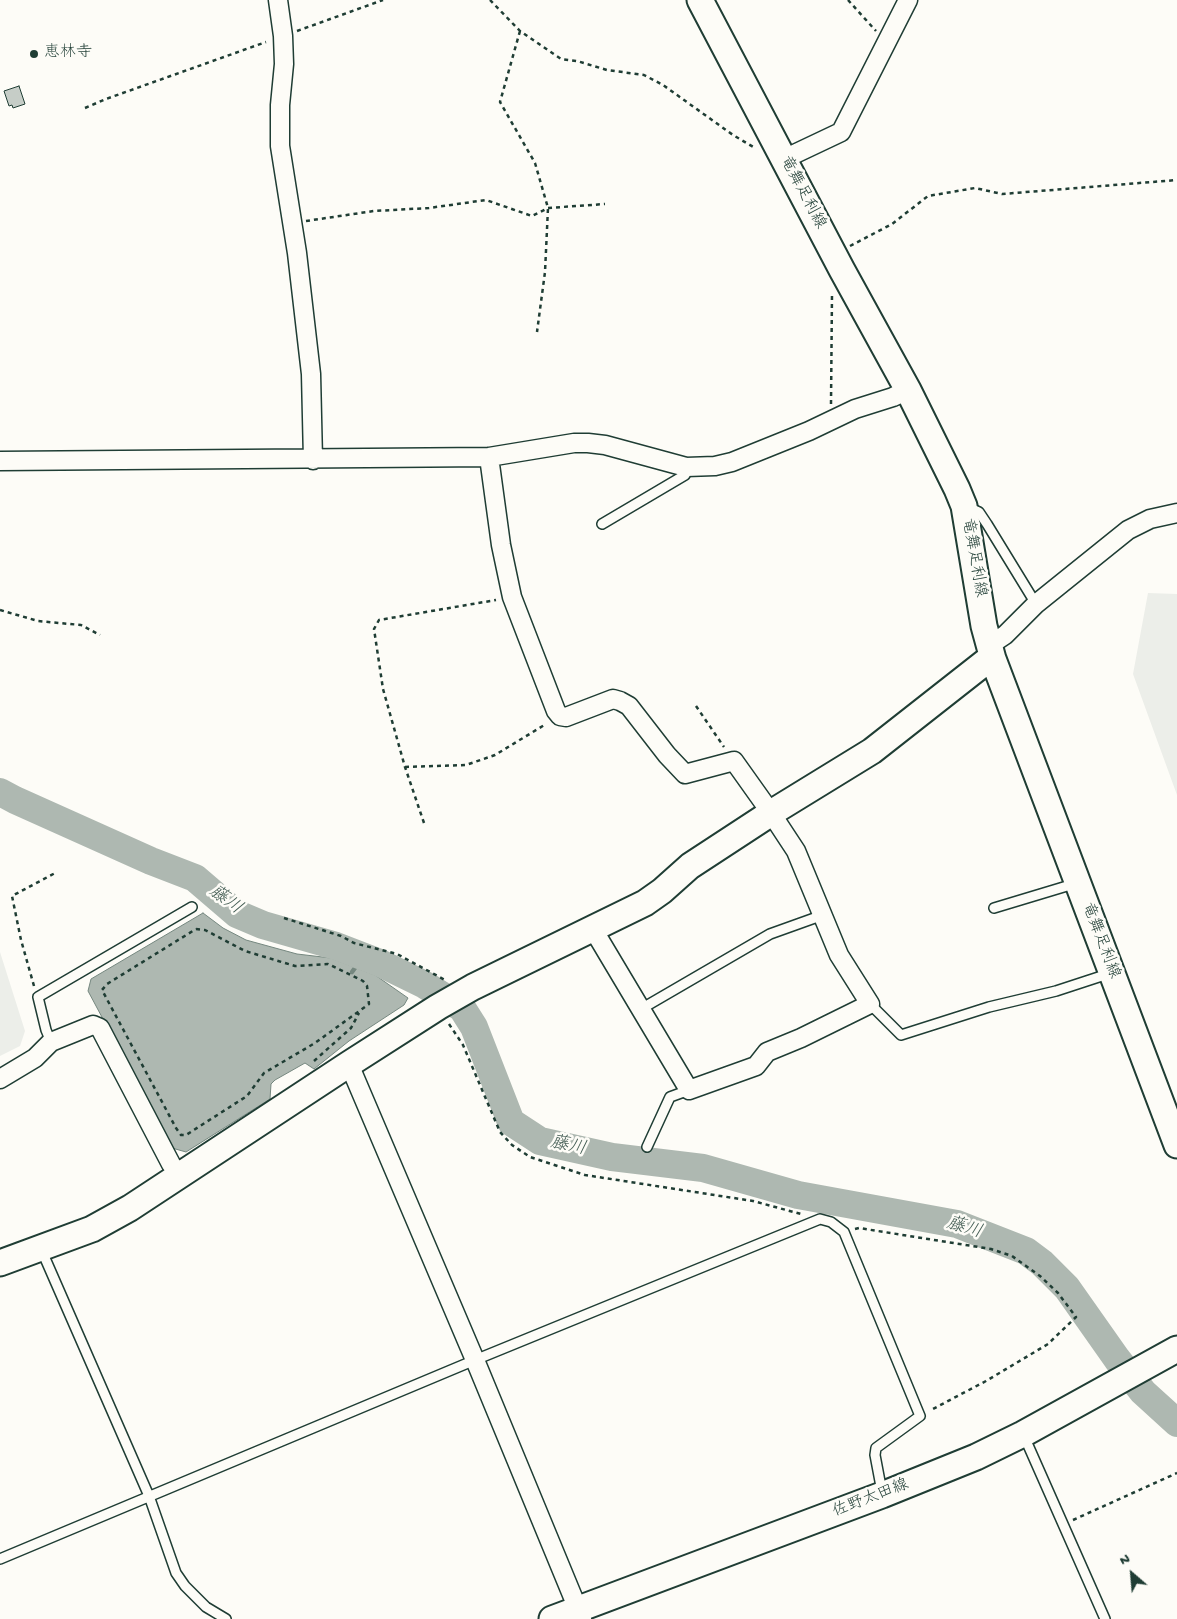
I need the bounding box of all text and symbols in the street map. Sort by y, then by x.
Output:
place label: 恵林寺 [44,44,92,64]
marker: 恵林寺 [28,48,40,60]
street label: 竜舞足利線 [775,153,829,233]
street label: 竜舞足利線 [957,517,989,599]
water label: 藤川 [204,882,246,920]
street label: 竜舞足利線 [1077,900,1123,982]
water label: 藤川 [548,1133,588,1161]
water label: 藤川 [944,1213,984,1245]
street label: 佐野太田線 [830,1476,912,1522]
north arrow [1107,1549,1157,1599]
text: N [1117,1551,1133,1570]

